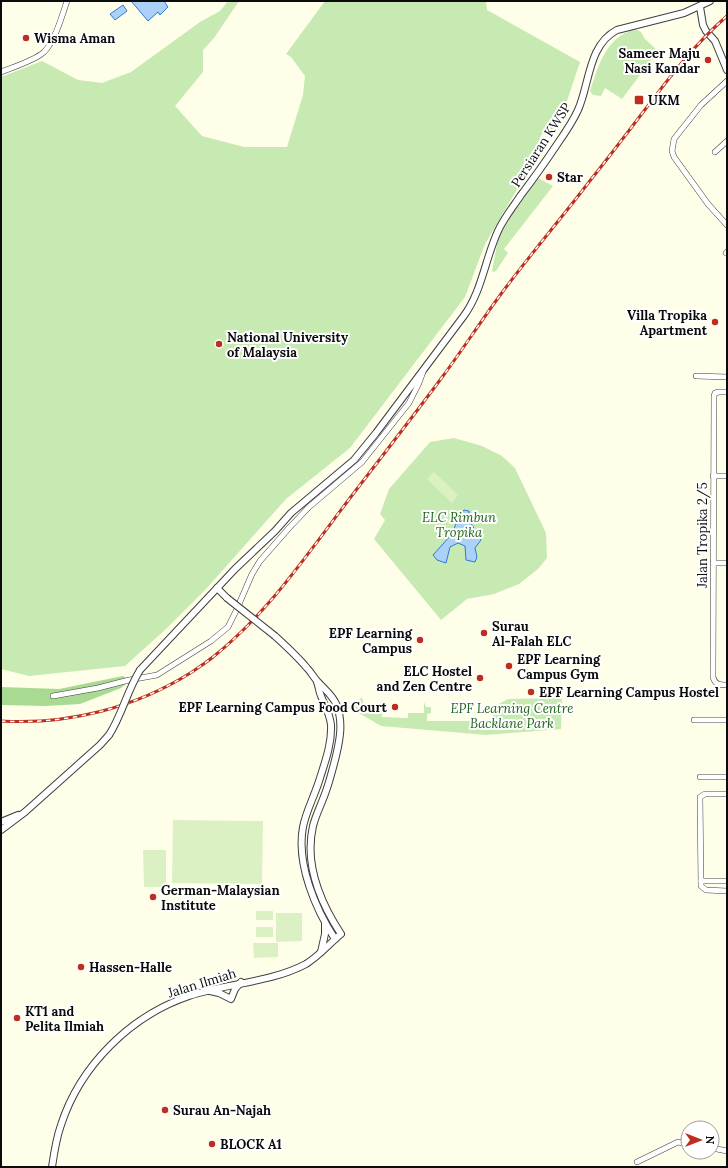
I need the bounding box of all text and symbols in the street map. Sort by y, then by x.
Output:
place label: Wisma Aman [34,30,116,47]
marker: Wisma Aman [21,33,31,43]
place label: Sameer Maju Nasi Kandar [619,45,701,77]
marker: Sameer Maju Nasi Kandar [703,55,713,65]
place label: UKM [648,92,680,109]
marker: UKM [633,94,645,106]
street label: Persiaran KWSP [507,99,575,190]
place label: Star [557,169,584,186]
marker: Star [544,172,554,182]
place label: Villa Tropika Apartment [627,307,708,339]
marker: Villa Tropika Apartment [710,317,720,327]
place label: National University of Malaysia [227,329,349,361]
marker: National University of Malaysia [214,339,224,349]
street label: Jalan Tropika 2/5 [694,482,711,589]
park label: ELC Rimbun Tropika [422,509,496,541]
place label: Surau Al-Falah ELC [492,618,571,650]
place label: EPF Learning Campus [329,625,413,657]
marker: Surau Al-Falah ELC [479,628,489,638]
marker: EPF Learning Campus [415,635,425,645]
place label: EPF Learning Campus Gym [517,651,601,683]
marker: EPF Learning Campus Gym [504,661,514,671]
place label: ELC Hostel and Zen Centre [377,663,472,695]
marker: ELC Hostel and Zen Centre [475,673,485,683]
place label: EPF Learning Campus Hostel [539,684,719,701]
marker: EPF Learning Campus Hostel [526,687,536,697]
place label: EPF Learning Campus Food Court [178,699,388,716]
park label: EPF Learning Centre Backlane Park [450,700,574,732]
marker: EPF Learning Campus Food Court [390,702,400,712]
place label: German-Malaysian Institute [161,882,280,914]
marker: German-Malaysian Institute [148,892,158,902]
place label: Hassen-Halle [89,959,172,976]
marker: Hassen-Halle [76,962,86,972]
street label: Jalan Ilmiah [165,964,238,1002]
place label: KT1 and Pelita Ilmiah [25,1003,104,1035]
marker: KT1 and Pelita Ilmiah [12,1013,22,1023]
place label: Surau An-Najah [173,1102,271,1119]
marker: Surau An-Najah [160,1105,170,1115]
north arrow [680,1120,720,1160]
place label: BLOCK A1 [220,1136,282,1153]
text: N [703,1136,717,1145]
marker: BLOCK A1 [207,1139,217,1149]

